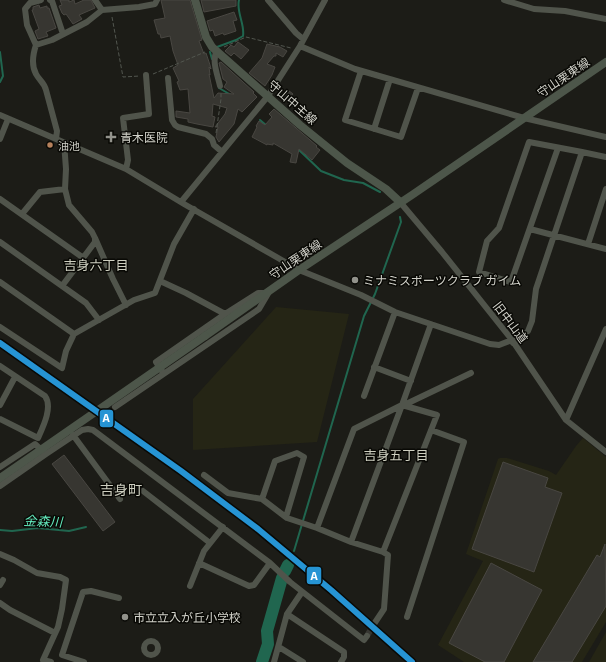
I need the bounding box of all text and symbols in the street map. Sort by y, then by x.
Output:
street label: 守山栗東線 [534,54,592,100]
street label: 守山中主線 [266,77,320,127]
place label: 青木医院 [120,130,168,144]
marker: 青木医院 [105,131,117,143]
place label: 油池 [58,139,80,152]
marker: 油池 [45,140,55,150]
street label: 守山栗東線 [266,236,324,282]
district label: 吉身六丁目 [63,257,129,273]
place label: ミナミスポーツクラブ ガイム [363,273,521,287]
marker: ミナミスポーツクラブ ガイム [350,275,360,285]
street label: 旧中山道 [491,299,531,345]
line badge: A [99,409,114,428]
text: A [102,411,110,424]
district label: 吉身五丁目 [363,447,429,463]
district label: 吉身町 [100,481,142,498]
water label: 金森川 [23,512,65,530]
line badge: A [306,566,322,585]
text: A [310,569,318,582]
place label: 市立立入が丘小学校 [133,610,241,624]
marker: 市立立入が丘小学校 [120,612,130,622]

